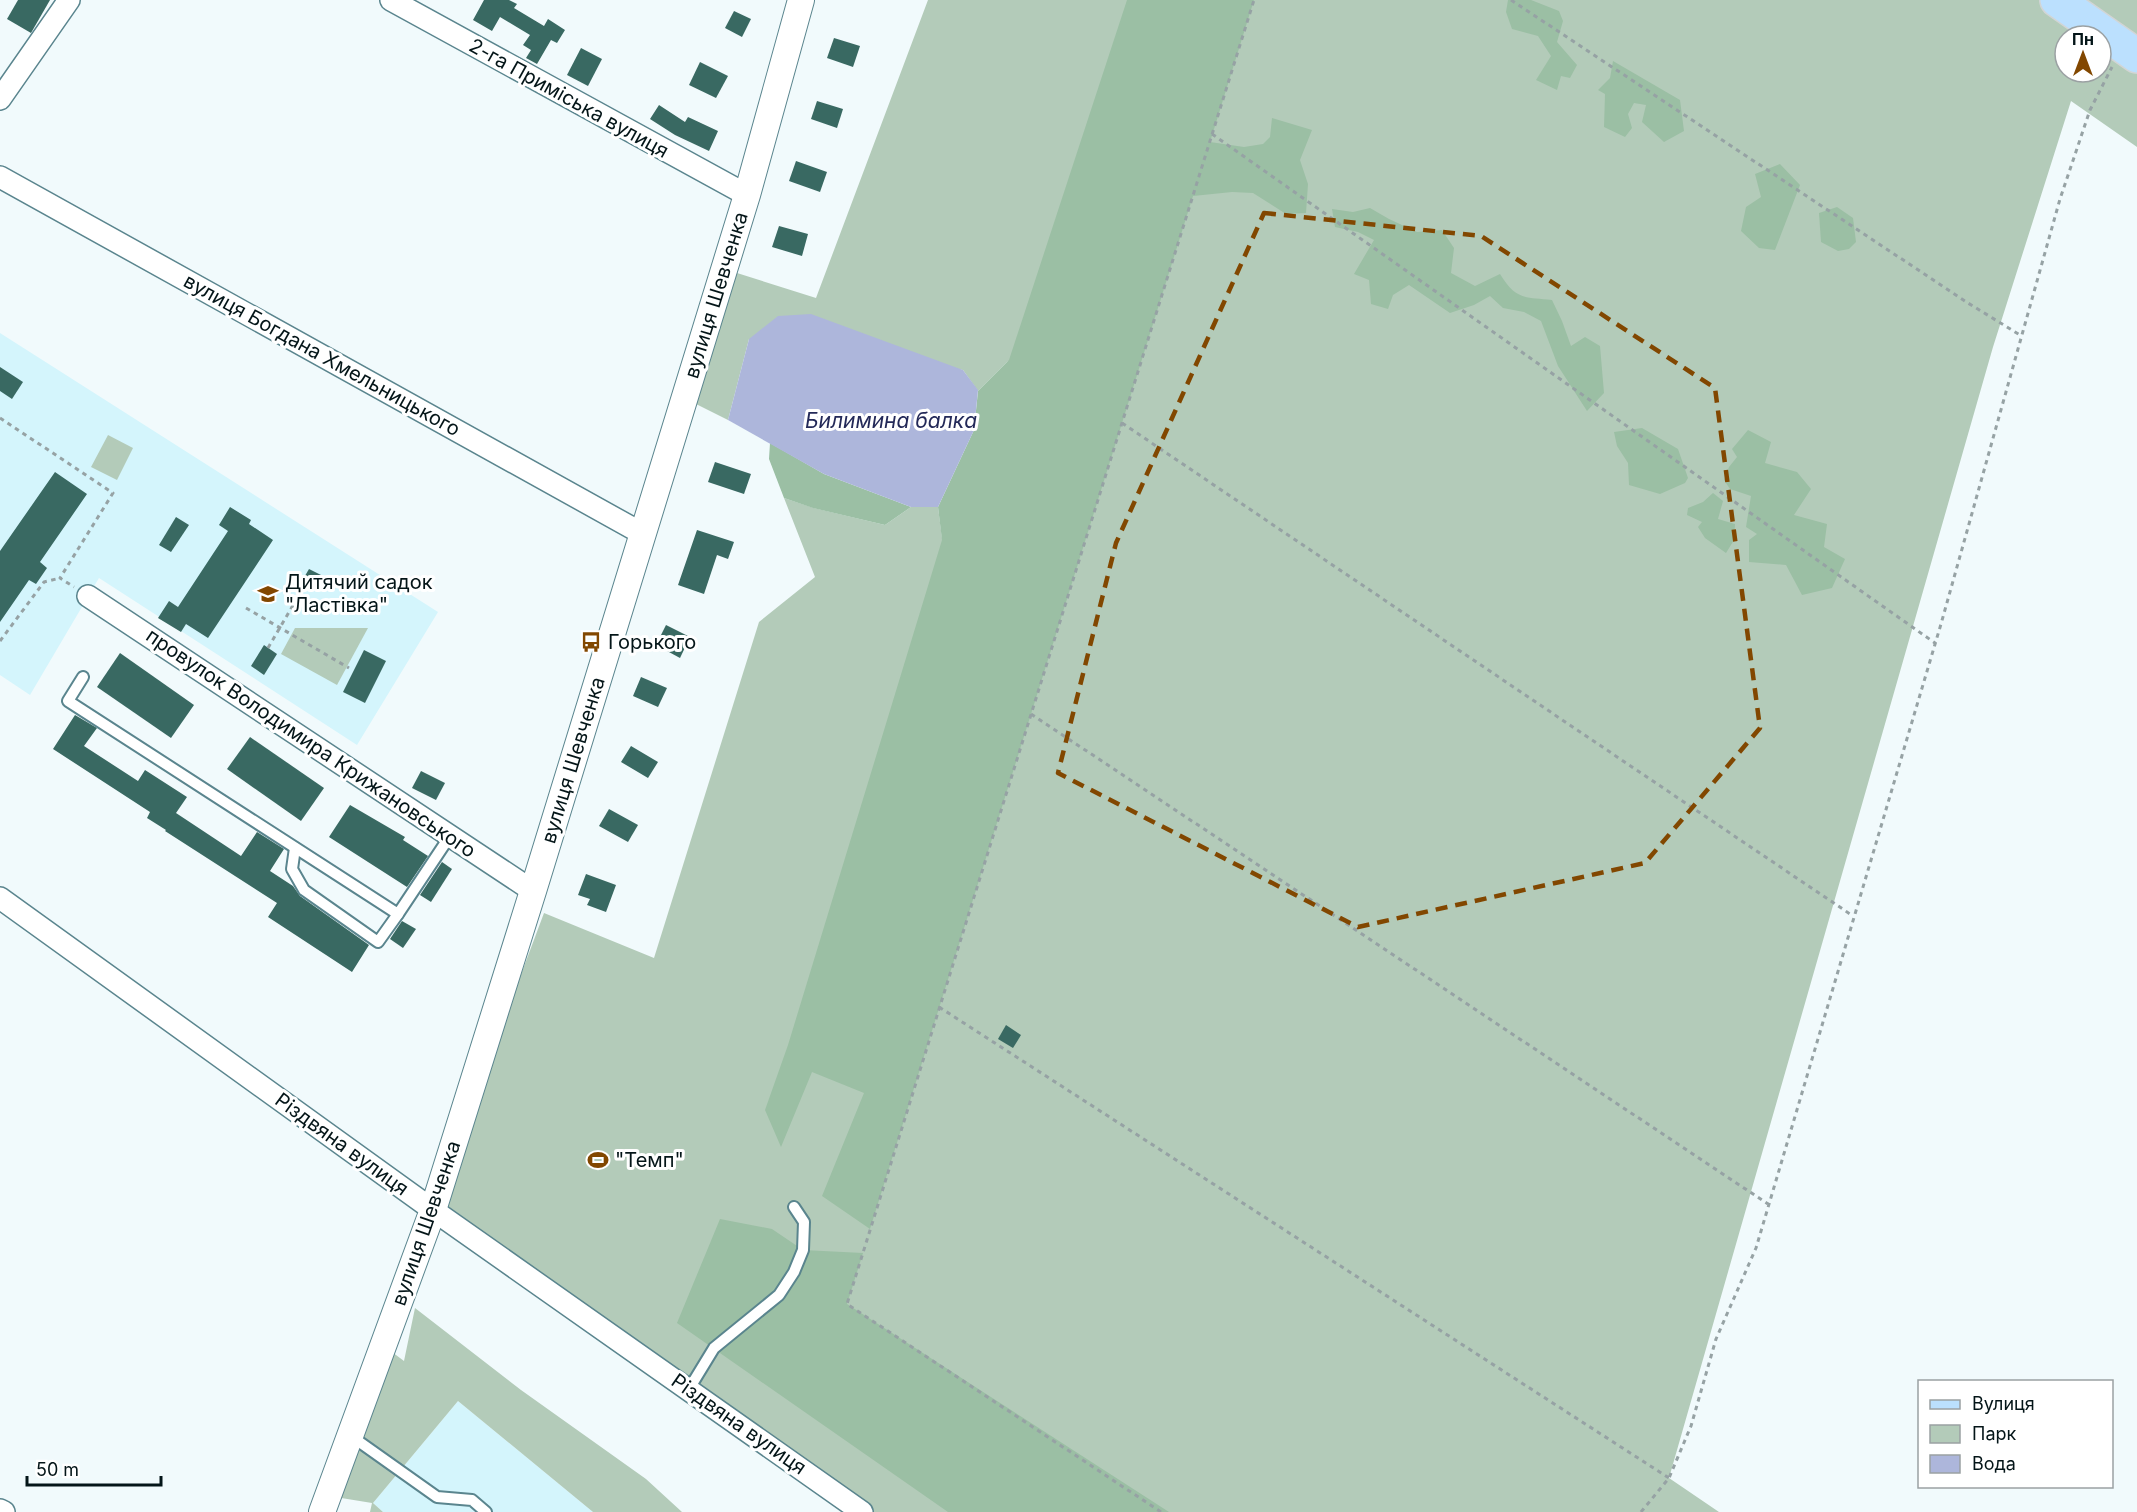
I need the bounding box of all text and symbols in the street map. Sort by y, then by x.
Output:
north arrow [2053,24,2113,84]
text: Пн [2072,29,2094,49]
street label: 2-га Приміська вулиця [465,33,673,163]
street label: вулиця Шевченка [679,209,753,381]
street label: вулиця Богдана Хмельницького [179,269,465,441]
water label: Билимина балка [805,408,977,433]
place label: Дитячий садок "Ластівка" [285,570,433,617]
school or university icon: Дитячий садок "Ластівка" [256,582,280,606]
street label: провулок Володимира Крижановського [142,623,480,863]
bus stop icon: Горького [579,630,603,654]
place label: Горького [608,630,696,654]
street label: вулиця Шевченка [536,674,610,846]
street label: Різдвяна вулиця [271,1088,413,1200]
street label: вулиця Шевченка [387,1137,465,1309]
sports icon: "Темп" [586,1148,610,1172]
place label: "Темп" [615,1148,684,1172]
street label: Різдвяна вулиця [667,1369,811,1479]
legend [1918,1380,2113,1488]
text: Вулиця [1972,1393,2035,1414]
text: Парк [1972,1423,2017,1444]
scale bar [27,1449,160,1487]
text: Вода [1972,1453,2016,1474]
text: 50 m [36,1459,79,1480]

